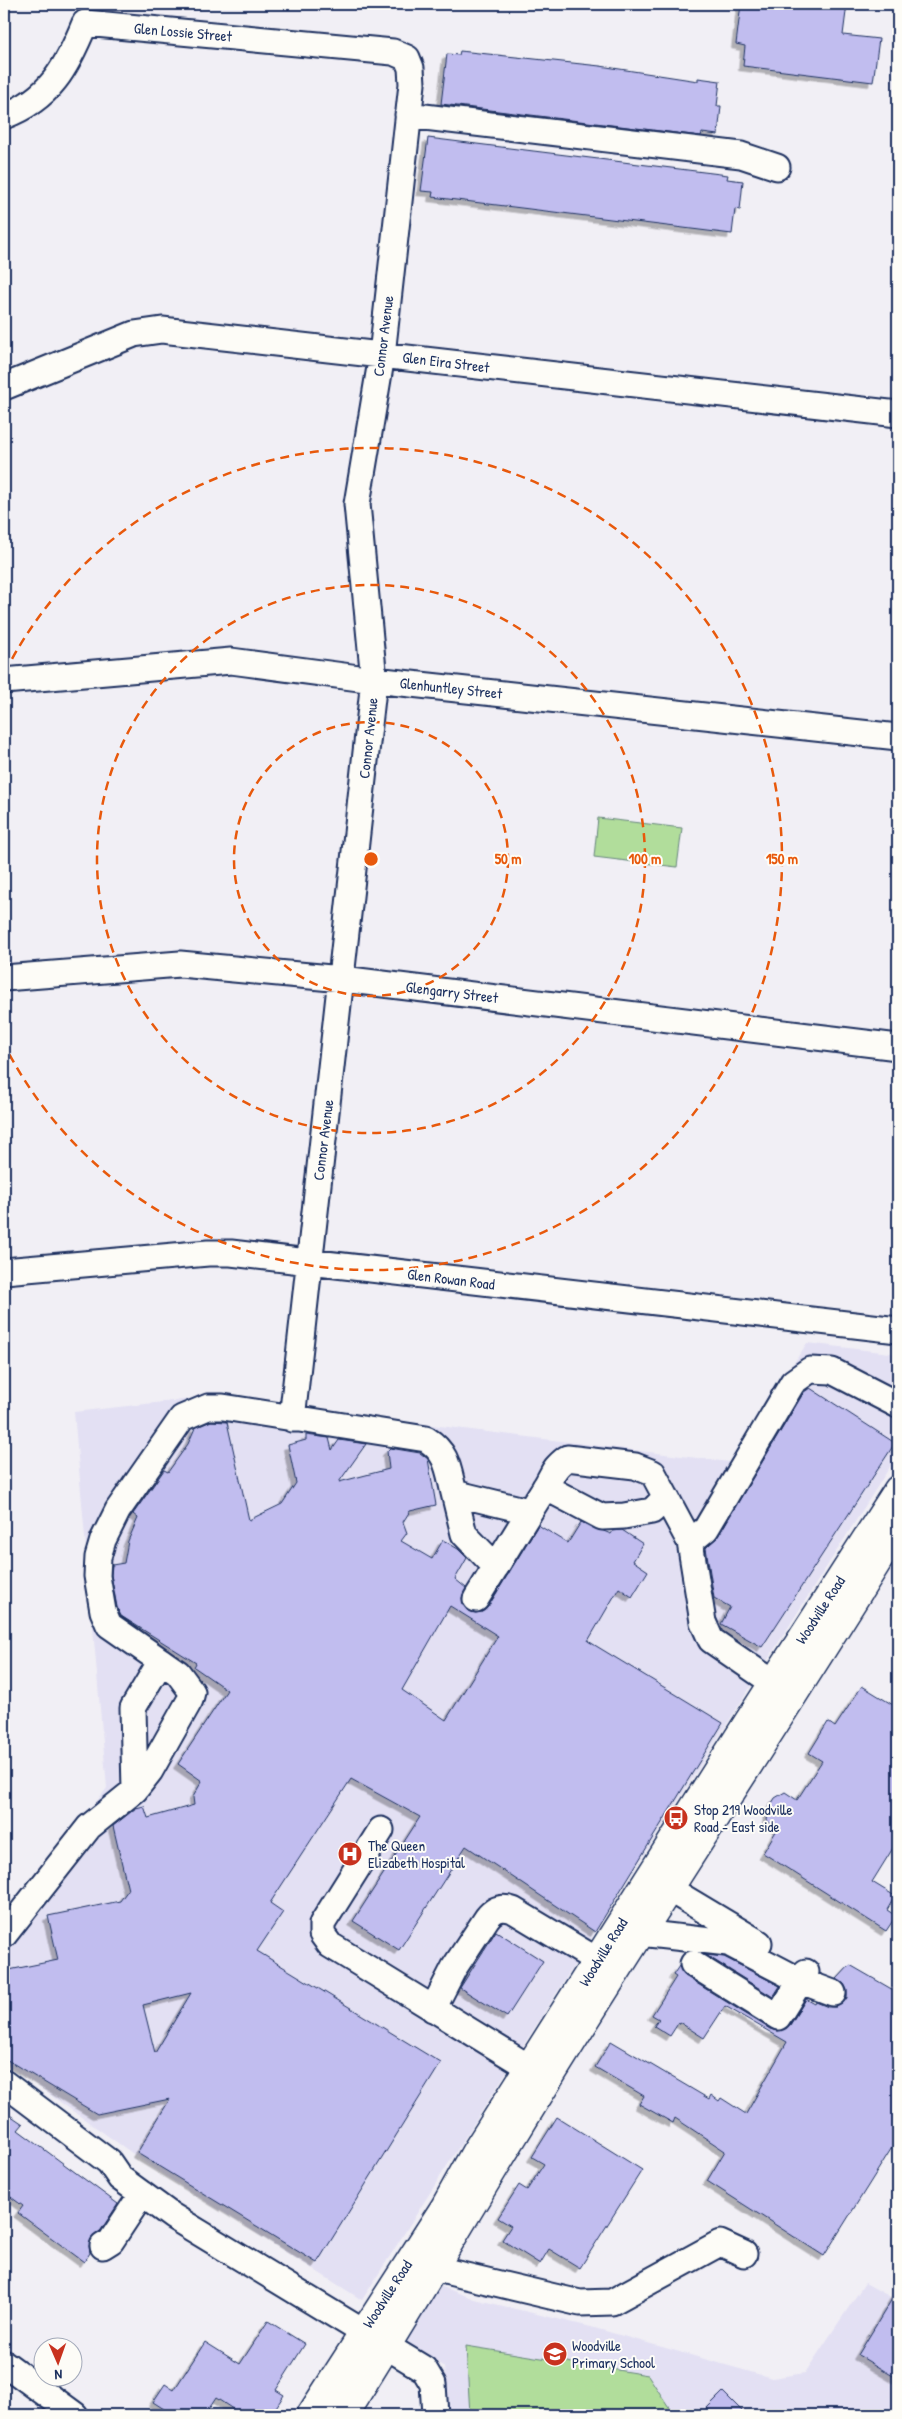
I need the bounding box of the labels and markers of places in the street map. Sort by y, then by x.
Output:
centre of rings [362,850,380,868]
place label: Stop 219 Woodville Road - East side [694,1799,792,1837]
bus stop icon: Stop 219 Woodville Road - East side [663,1805,689,1831]
place label: The Queen Elizabeth Hospital [368,1835,465,1873]
hospital icon: The Queen Elizabeth Hospital [337,1841,363,1867]
place label: Woodville Primary School [572,2335,655,2373]
school or university icon: Woodville Primary School [542,2341,568,2367]

